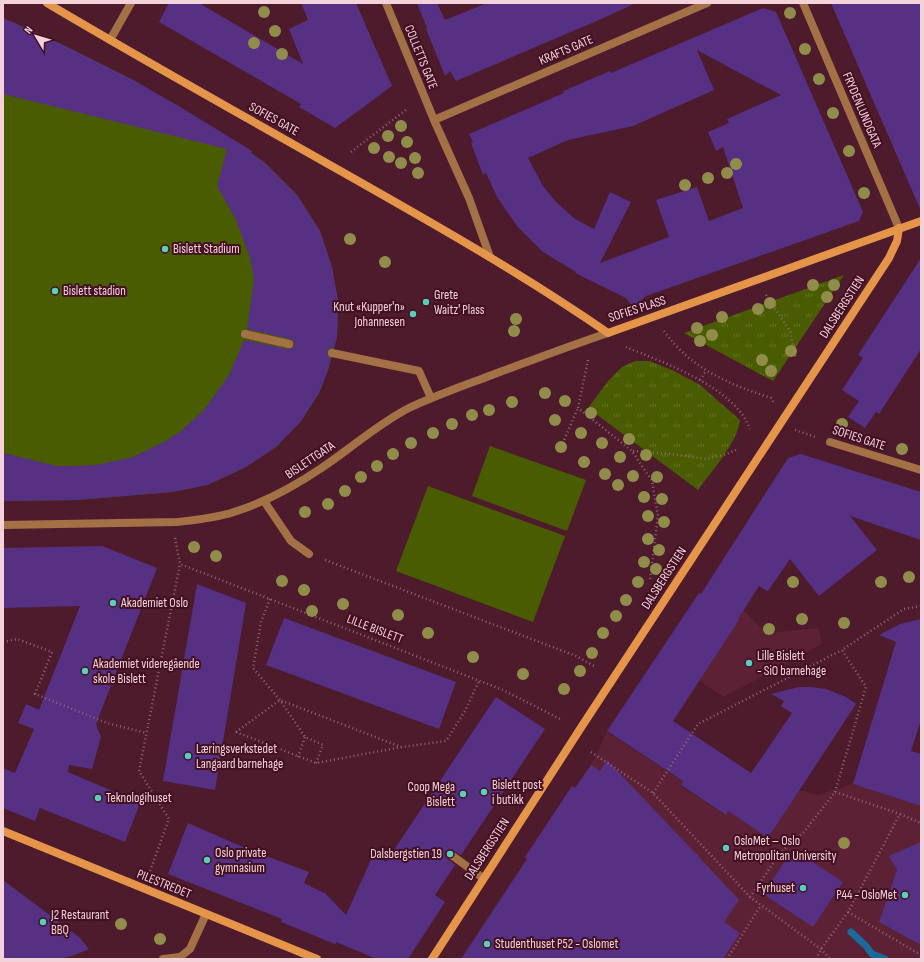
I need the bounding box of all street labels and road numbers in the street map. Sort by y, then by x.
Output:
street label: COLLETTS GATE [401,23,441,91]
street label: KRAFTS GATE [536,31,596,69]
street label: FRYDENLUNDGATA [839,70,885,151]
street label: SOFIES GATE [246,99,302,139]
street label: DALSBERGSTIEN [816,273,868,341]
street label: SOFIES PLASS [606,292,668,326]
street label: SOFIES GATE [830,422,888,454]
street label: BISLETTGATA [282,437,338,482]
street label: DALSBERGSTIEN [638,544,690,612]
street label: LILLE BISLETT [344,611,406,647]
street label: DALSBERGSTIEN [461,815,513,883]
street label: PILESTREDET [134,866,194,902]

